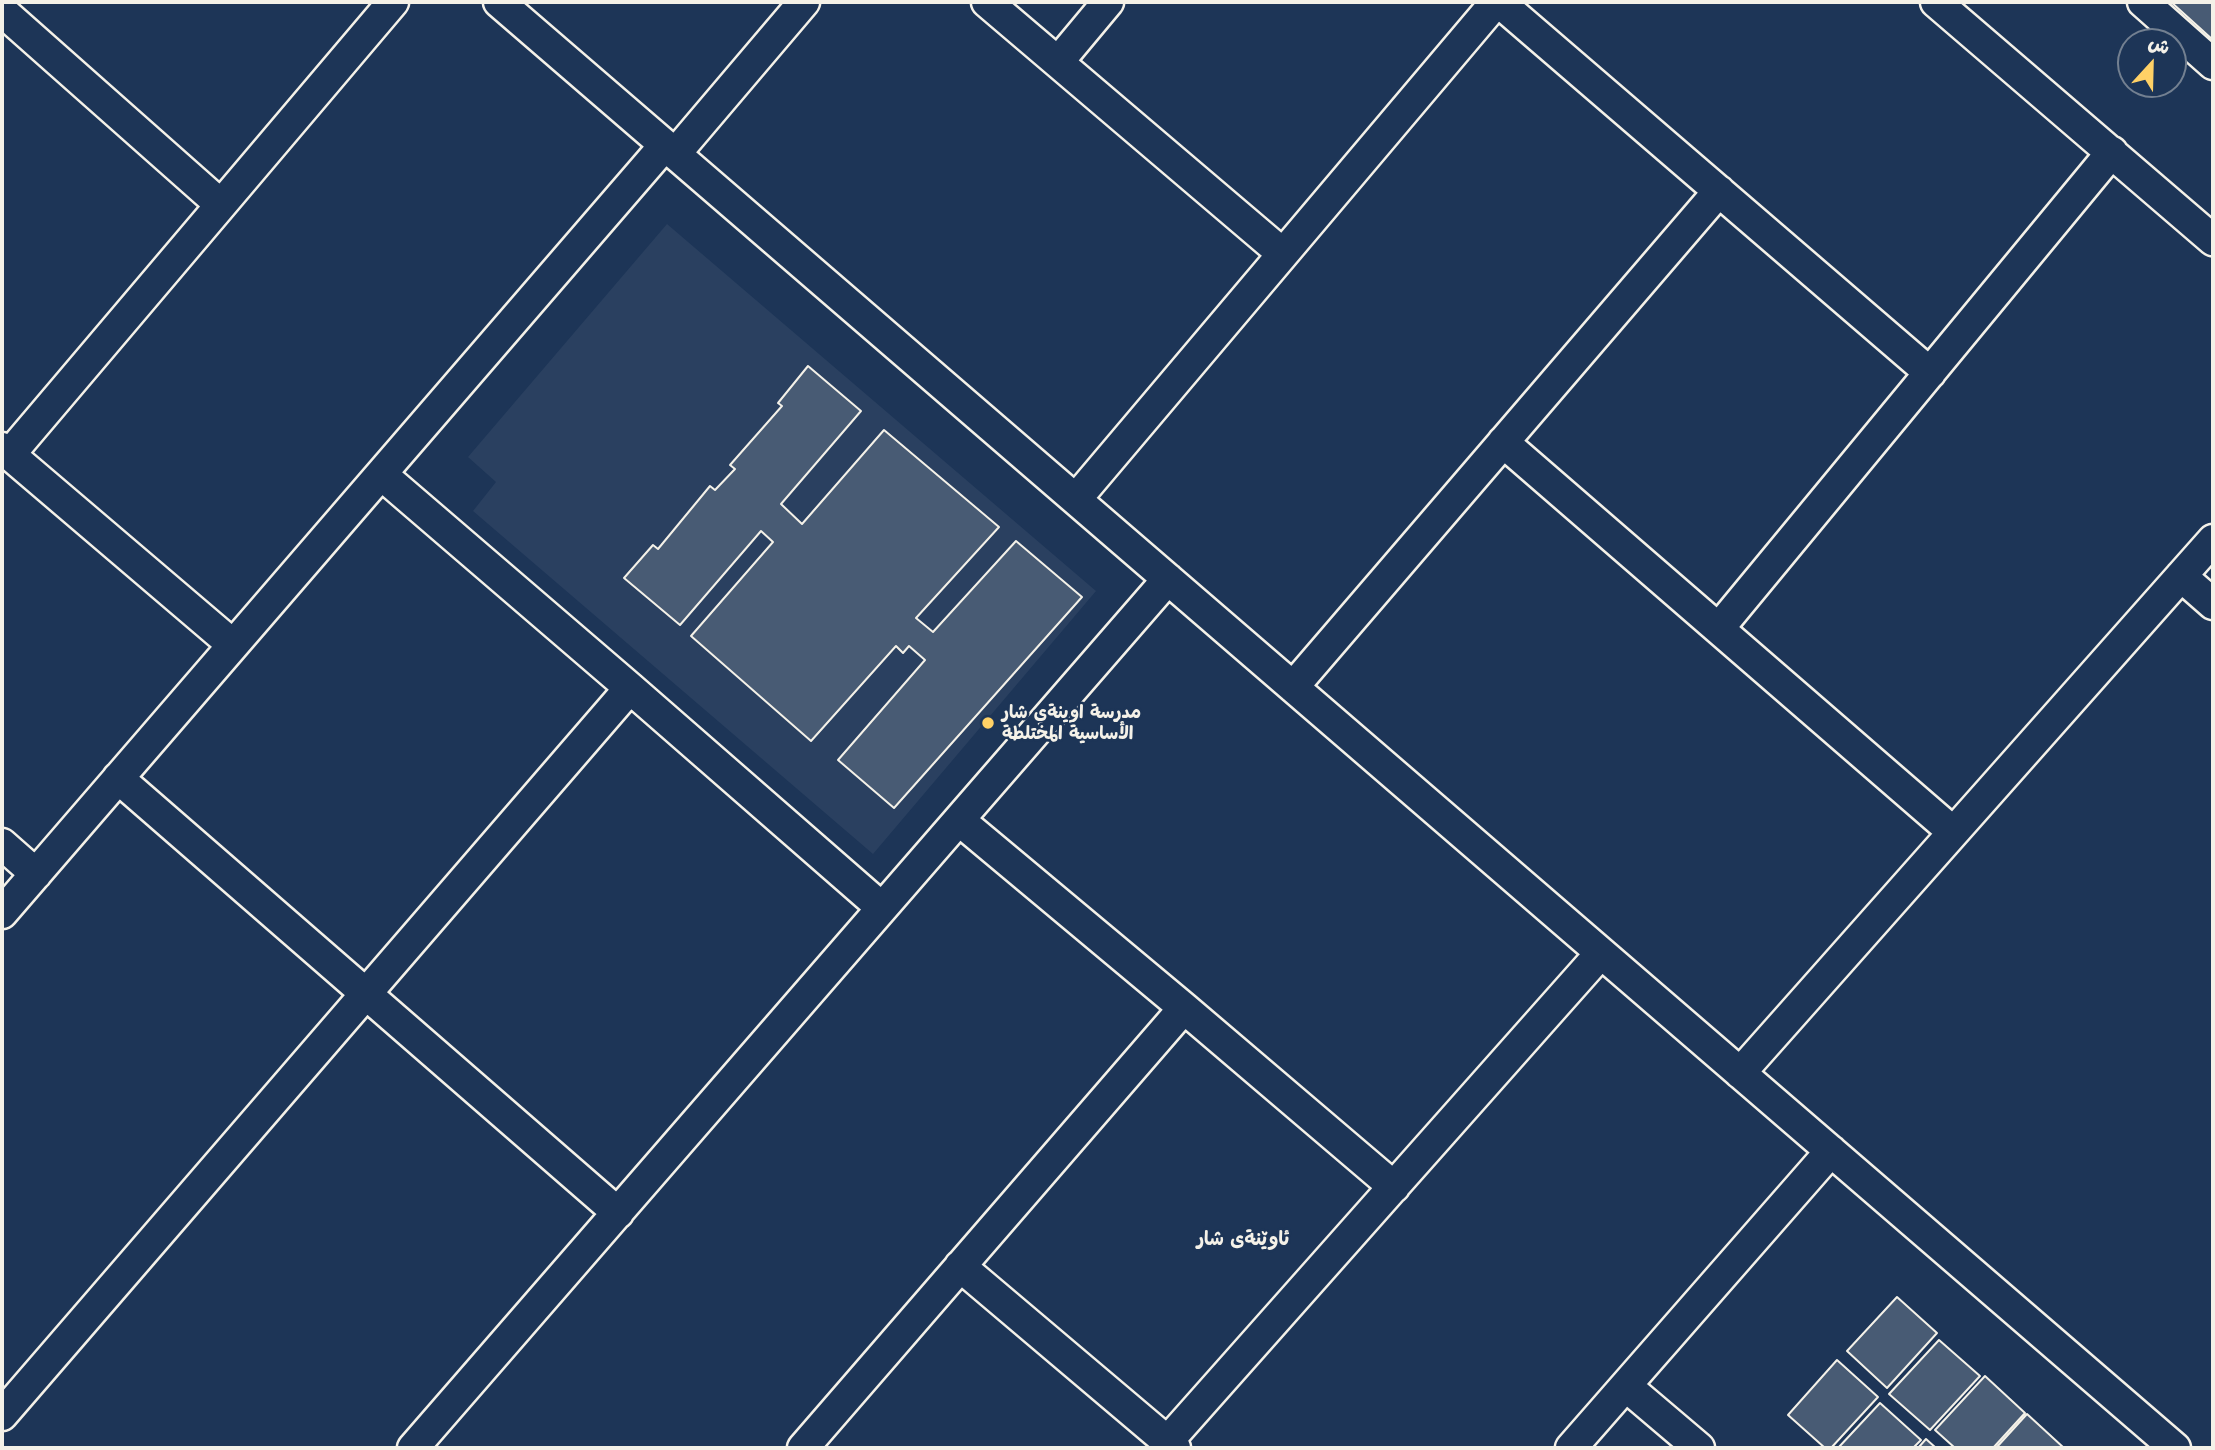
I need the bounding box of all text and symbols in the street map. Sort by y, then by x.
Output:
north arrow [2117,28,2187,98]
text: ش [2145,29,2174,60]
place label: مدرسة اوينةي شار الأساسية المختلطة [1002,702,1141,744]
marker: مدرسة اوينةي شار الأساسية المختلطة [980,715,996,731]
district label: ئاوێنةی شار [1197,1229,1289,1251]

